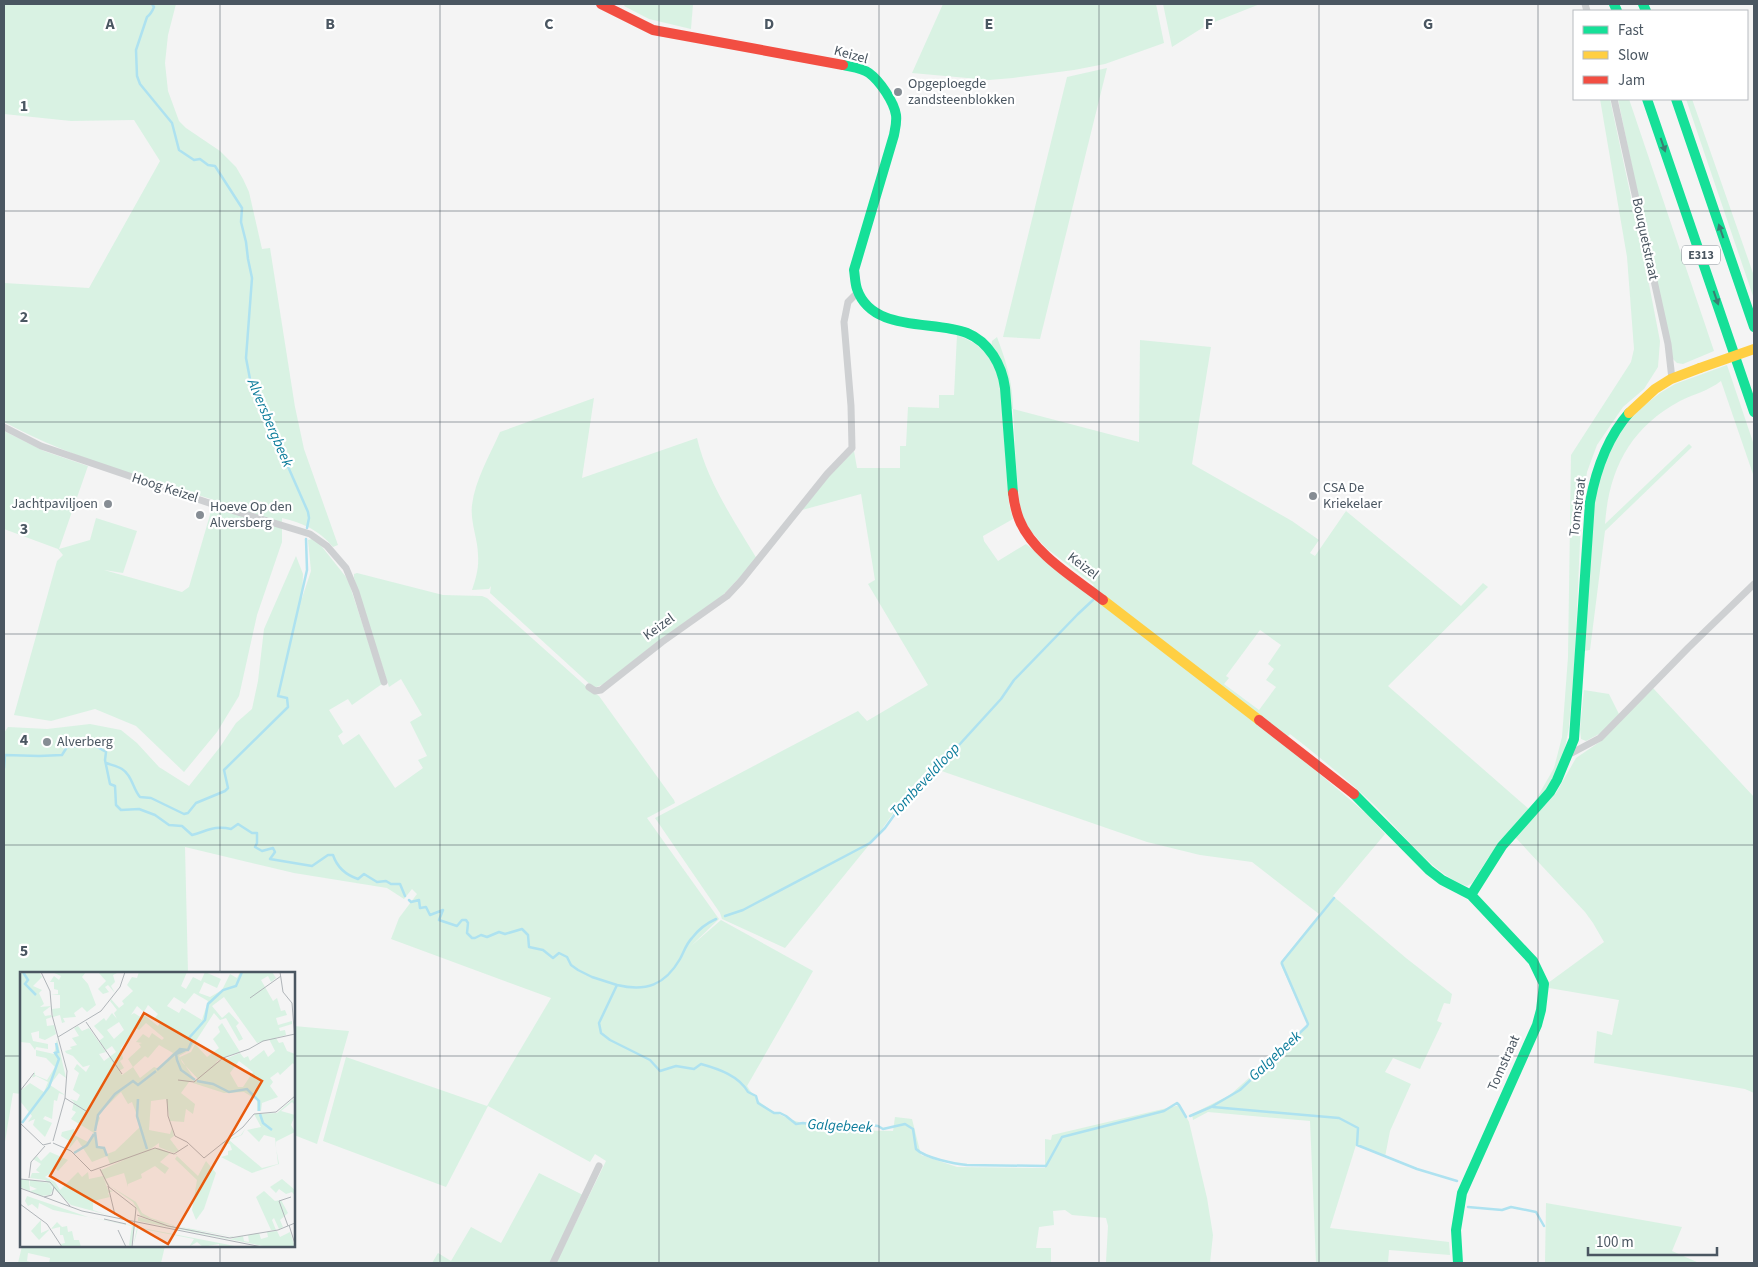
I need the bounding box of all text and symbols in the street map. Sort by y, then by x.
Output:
legend [1573,10,1748,100]
text: A [104,13,115,35]
text: B [325,13,335,35]
text: C [544,13,554,35]
text: D [764,13,774,35]
text: E [985,13,993,35]
text: F [1205,13,1213,35]
text: G [1423,13,1433,35]
text: Fast [1618,20,1644,41]
street label: Keizel [832,41,871,69]
text: Slow [1618,45,1649,66]
text: Jam [1618,70,1645,91]
place label: Opgeploegde zandsteenblokken [908,74,1015,110]
marker: Opgeploegde zandsteenblokken [892,86,904,98]
text: 1 [20,95,28,117]
one-way arrow [1659,138,1667,153]
street label: Bouquetstraat [1627,196,1664,282]
one-way arrow [1717,223,1725,238]
road number: E313 [1682,246,1720,264]
one-way arrow [1712,291,1720,306]
text: 2 [20,306,28,328]
water label: Alversbergbeek [242,375,298,471]
street label: Hoog Keizel [129,468,201,508]
street label: Tomstraat [1564,476,1592,538]
place label: CSA De Kriekelaer [1323,478,1383,514]
marker: CSA De Kriekelaer [1307,490,1319,502]
place label: Jachtpaviljoen [12,494,98,514]
place label: Hoeve Op den Alversberg [210,497,292,533]
marker: Jachtpaviljoen [102,498,114,510]
marker: Hoeve Op den Alversberg [194,509,206,521]
text: 3 [20,518,28,540]
street label: Keizel [1063,548,1103,585]
street label: Keizel [639,608,679,645]
text: 4 [20,729,29,751]
place label: Alverberg [57,732,113,752]
marker: Alverberg [41,736,53,748]
water label: Tombeveldloop [885,738,965,822]
text: 5 [20,940,28,962]
inset map [20,972,295,1247]
water label: Galgebeek [1244,1025,1307,1086]
street label: Tomstraat [1483,1032,1525,1094]
water label: Galgebeek [807,1114,874,1138]
scale bar [1588,1224,1717,1256]
text: 100 m [1596,1232,1634,1253]

